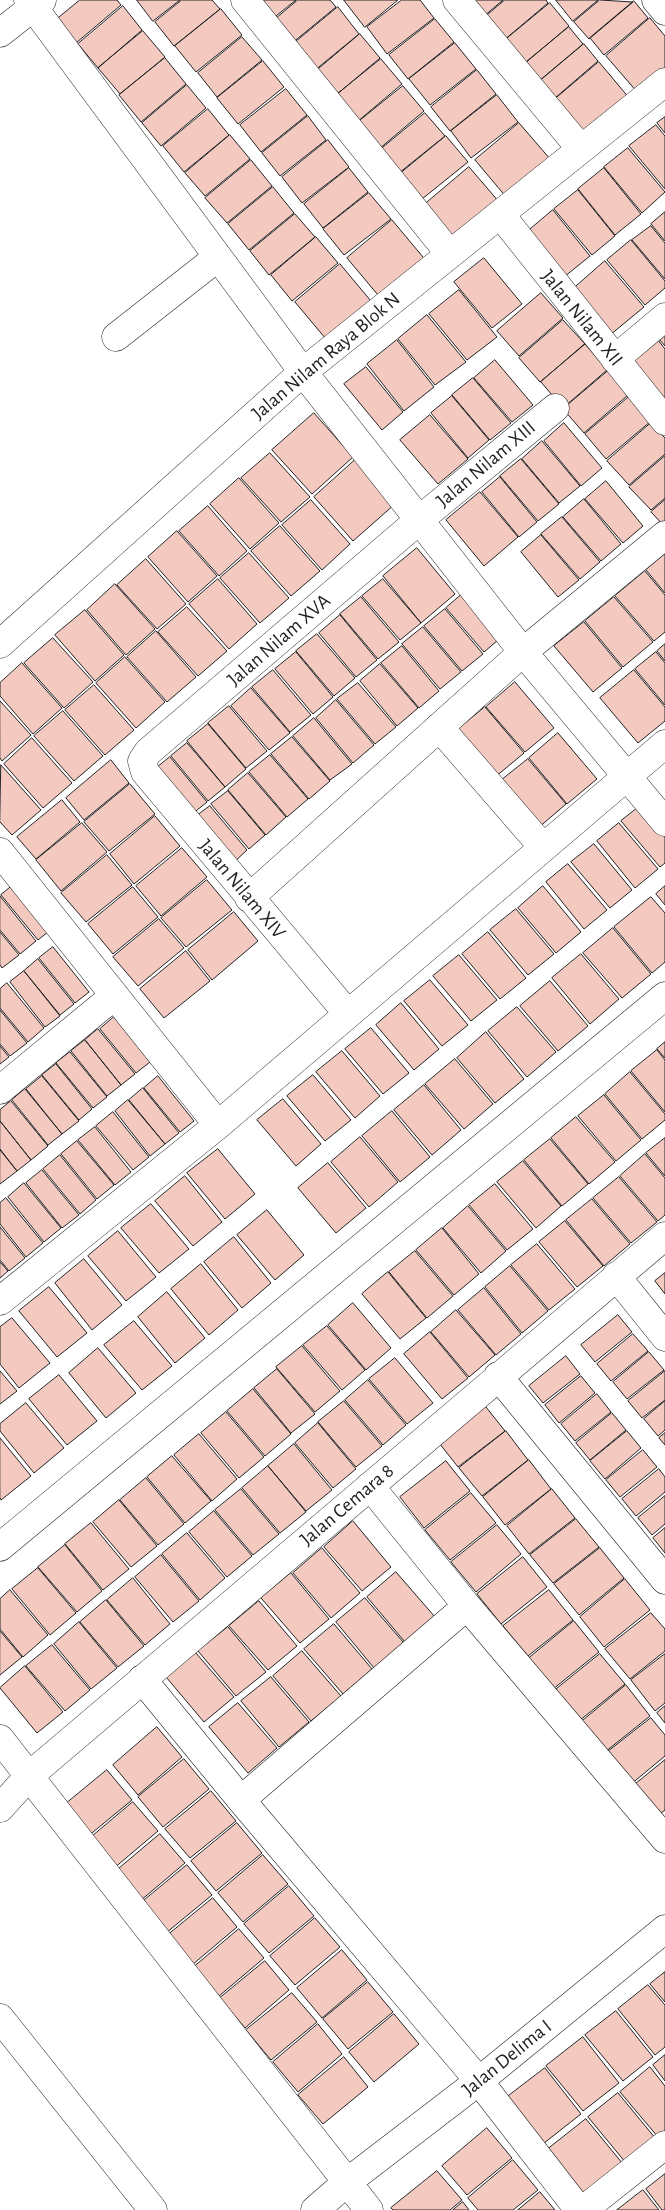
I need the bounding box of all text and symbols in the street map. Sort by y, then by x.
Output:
street label: Jalan Nilam XII [536,265,628,371]
street label: Jalan Nilam Raya Blok N [247,287,405,425]
street label: Jalan Nilam XIII [431,415,541,513]
street label: Jalan Nilam XVA [223,589,335,691]
street label: Jalan Nilam XIV [193,834,291,944]
street label: Jalan Cemara 8 [295,1459,399,1551]
street label: Jalan Delima I [457,2015,557,2101]

